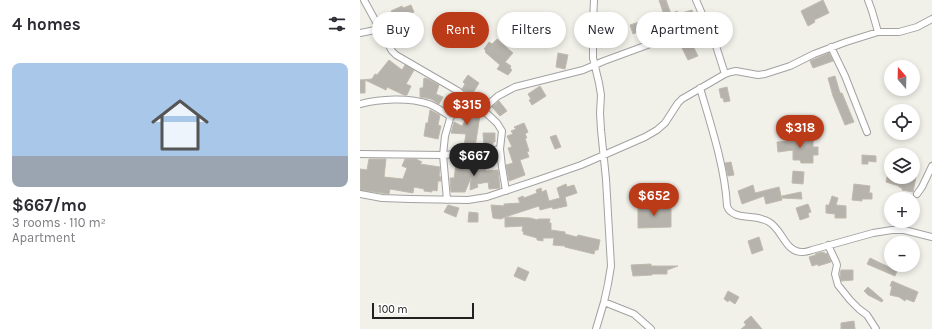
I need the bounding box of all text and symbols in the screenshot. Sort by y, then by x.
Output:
chip: Buy [372,12,424,48]
chip: Rent [432,12,489,48]
chip: Filters [497,12,566,48]
chip: New [574,12,628,48]
chip: Apartment [636,12,733,48]
icon: filters [326,13,348,35]
text: 4 homes [12,14,81,34]
north arrow [884,60,920,96]
map controls [884,60,920,272]
icon: home [144,89,216,161]
pin: $315 [443,92,491,126]
text: $315 [452,97,482,112]
button: locate [884,104,920,140]
pin: $318 [776,115,824,149]
text: $318 [785,120,815,135]
pin: $667 [450,143,498,177]
text: $667 [458,148,490,163]
button: layers [884,148,920,184]
pin: $652 [630,183,678,217]
text: $652 [638,188,670,203]
button: + [884,192,920,228]
text: $667/mo [12,195,87,215]
text: 3 rooms · 110 m² [12,215,106,230]
text: Apartment [12,230,75,245]
button: − [884,236,920,272]
scale bar [372,301,474,320]
text: 100 m [378,303,408,316]

